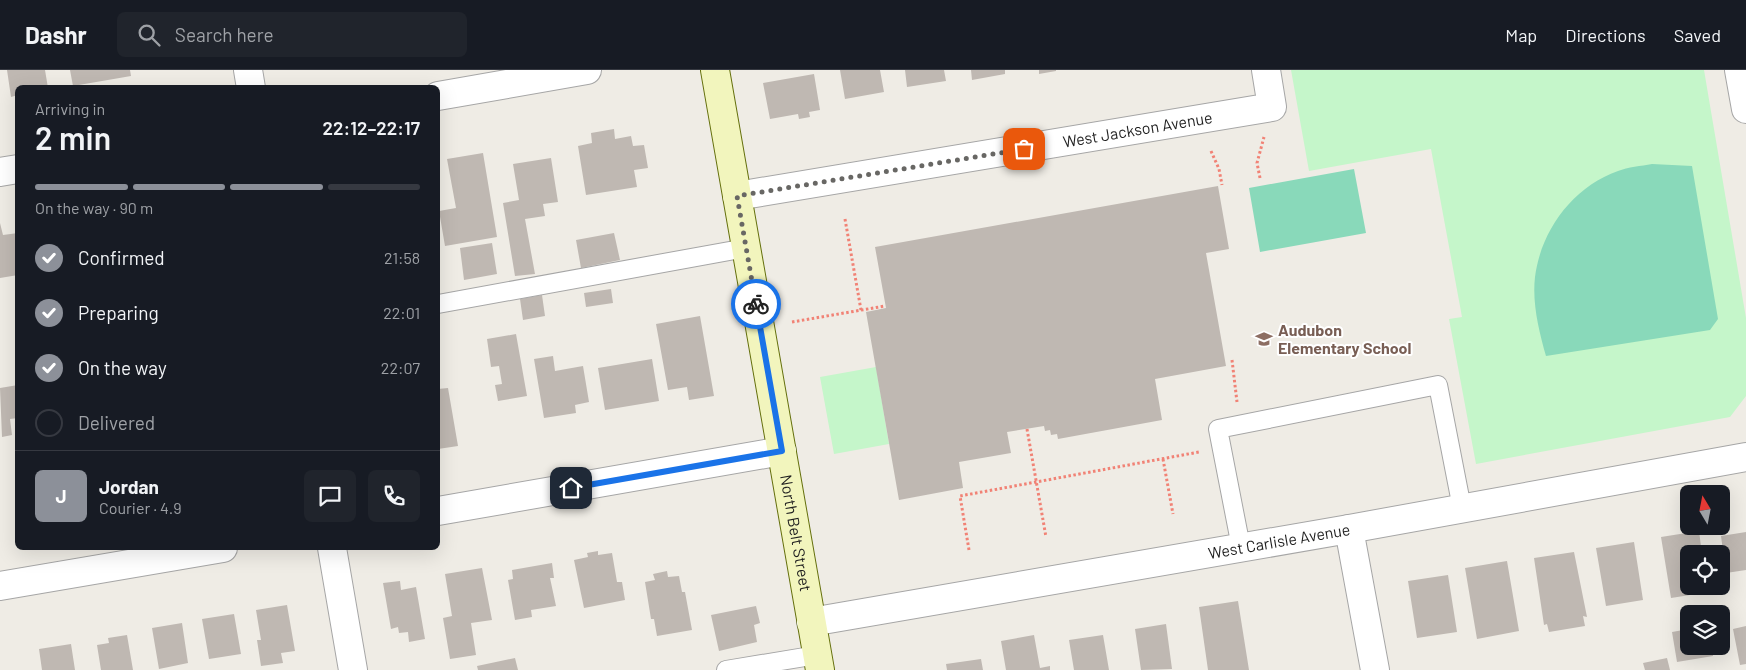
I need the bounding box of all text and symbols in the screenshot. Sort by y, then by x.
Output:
search box [117,12,467,57]
text: Dashr [25,20,87,49]
icon: search [135,21,163,49]
text: Search here [175,23,274,46]
text: Map [1505,24,1537,46]
text: Directions [1565,24,1646,46]
text: Saved [1674,24,1721,46]
text: Arriving in [35,99,105,118]
street label: West Jackson Avenue [1061,107,1214,151]
text: 22:12–22:17 [323,116,420,139]
text: 2 min [35,118,111,156]
pin [1003,128,1045,170]
icon: bag [1010,135,1038,163]
text: On the way · 90 m [35,198,153,217]
icon: check [35,244,63,272]
text: Confirmed [78,246,165,269]
text: 21:58 [384,248,420,267]
courier [731,279,781,329]
icon: bike [742,290,770,318]
icon: check [35,299,63,327]
text: Preparing [78,301,159,324]
text: 22:01 [383,303,420,322]
place label: Audubon Elementary School [1278,320,1412,357]
school or university icon: Audubon Elementary School [1254,329,1274,349]
icon: check [35,354,63,382]
text: On the way [78,356,167,379]
text: 22:07 [381,358,420,377]
text: Delivered [78,411,155,434]
pin [550,467,592,509]
button: chat [304,470,356,522]
button: phone [368,470,420,522]
street label: North Belt Street [777,473,816,593]
icon: home [557,474,585,502]
text: Jordan [99,475,159,498]
text: J [55,484,67,507]
north arrow [1680,485,1730,535]
map controls [1680,485,1730,655]
text: Courier · 4.9 [99,498,182,517]
street label: West Carlisle Avenue [1207,519,1351,562]
button: locate [1680,545,1730,595]
button: layers [1680,605,1730,655]

